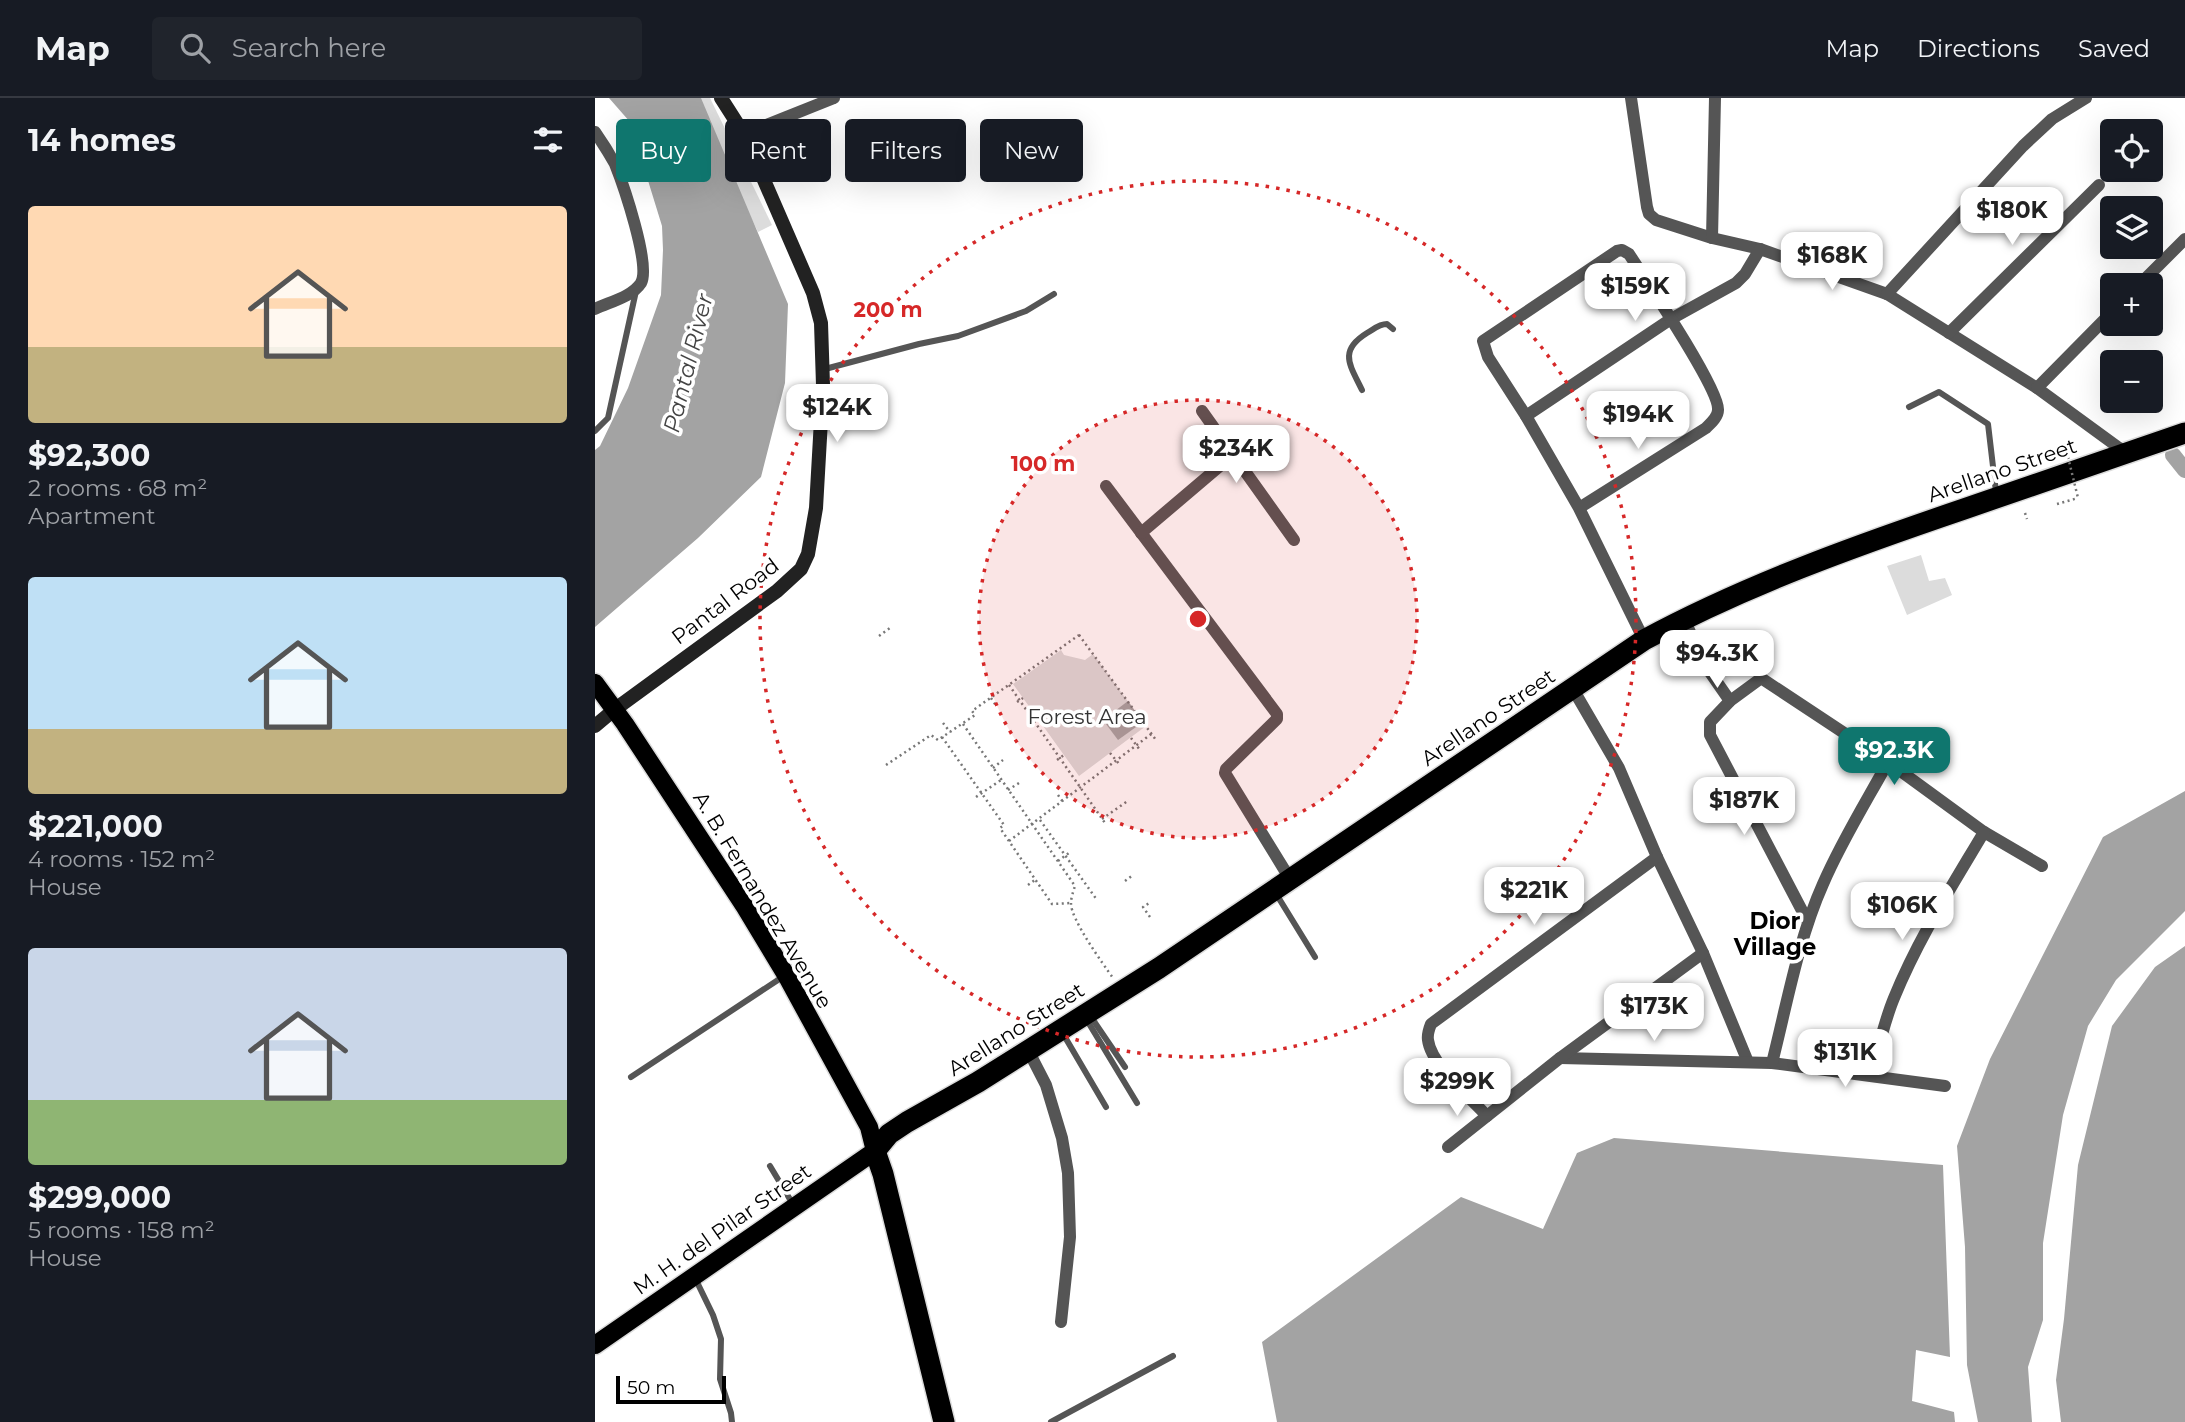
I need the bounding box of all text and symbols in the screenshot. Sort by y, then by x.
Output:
search box [152,17,642,80]
text: Map [35,28,110,68]
icon: search [176,29,214,67]
text: Search here [232,32,386,64]
text: Map [1826,34,1879,63]
text: Directions [1917,34,2040,63]
text: Saved [2078,34,2150,63]
chip: Buy [616,119,711,182]
chip: Rent [725,119,831,182]
chip: Filters [845,119,966,182]
chip: New [980,119,1083,182]
map controls [2100,119,2163,413]
button: locate [2100,119,2163,182]
icon: filters [529,121,567,159]
text: 14 homes [28,122,176,159]
pin: $180K [1963,188,2061,247]
text: $180K [1976,196,2048,224]
button: layers [2100,196,2163,259]
pin: $168K [1783,232,1881,292]
text: $168K [1797,241,1867,269]
icon: home [235,251,361,377]
pin: $159K [1586,264,1684,323]
text: $159K [1601,272,1669,300]
button: + [2100,273,2163,336]
water label: Pantal River [657,290,719,435]
text: 200 m [854,297,922,322]
button: − [2100,350,2163,413]
pin: $124K [788,384,886,444]
pin: $194K [1589,392,1687,451]
text: $124K [802,393,872,421]
text: $194K [1603,400,1673,428]
pin: $234K [1187,426,1285,485]
street label: Arellano Street [1924,433,2080,507]
text: $234K [1199,434,1273,462]
text: $92,300 [28,437,151,474]
text: 100 m [1011,451,1075,476]
text: 2 rooms · 68 m² [28,474,207,502]
text: Apartment [28,502,156,530]
street label: Pantal Road [666,553,784,649]
centre of rings [1186,607,1210,631]
icon: home [235,622,361,748]
pin: $94.3K [1660,630,1774,690]
text: $94.3K [1676,639,1758,667]
street label: Arellano Street [1416,663,1560,771]
park label: Forest Area [1027,704,1147,729]
pin: $92.3K [1837,728,1951,787]
text: $92.3K [1854,736,1934,764]
pin: $187K [1695,778,1793,837]
text: $187K [1709,786,1779,814]
street label: A. B. Fernandez Avenue [688,787,838,1013]
text: $221,000 [28,808,163,845]
text: 4 rooms · 152 m² [28,845,215,873]
pin: $221K [1485,868,1583,927]
text: House [28,873,102,901]
text: $221K [1500,876,1568,904]
pin: $106K [1853,882,1951,942]
text: $106K [1867,891,1937,919]
district label: Dior Village [1733,907,1816,961]
street label: Arellano Street [943,977,1089,1081]
pin: $173K [1605,984,1703,1043]
text: $173K [1620,992,1688,1020]
icon: home [235,993,361,1119]
pin: $131K [1796,1030,1894,1089]
text: $131K [1813,1038,1877,1066]
pin: $299K [1408,1058,1506,1118]
text: $299K [1420,1067,1494,1095]
street label: M. H. del Pilar Street [628,1158,816,1300]
text: $299,000 [28,1179,171,1216]
text: 5 rooms · 158 m² [28,1216,215,1244]
text: House [28,1244,102,1272]
scale bar [616,1373,726,1405]
text: 50 m [627,1376,675,1399]

